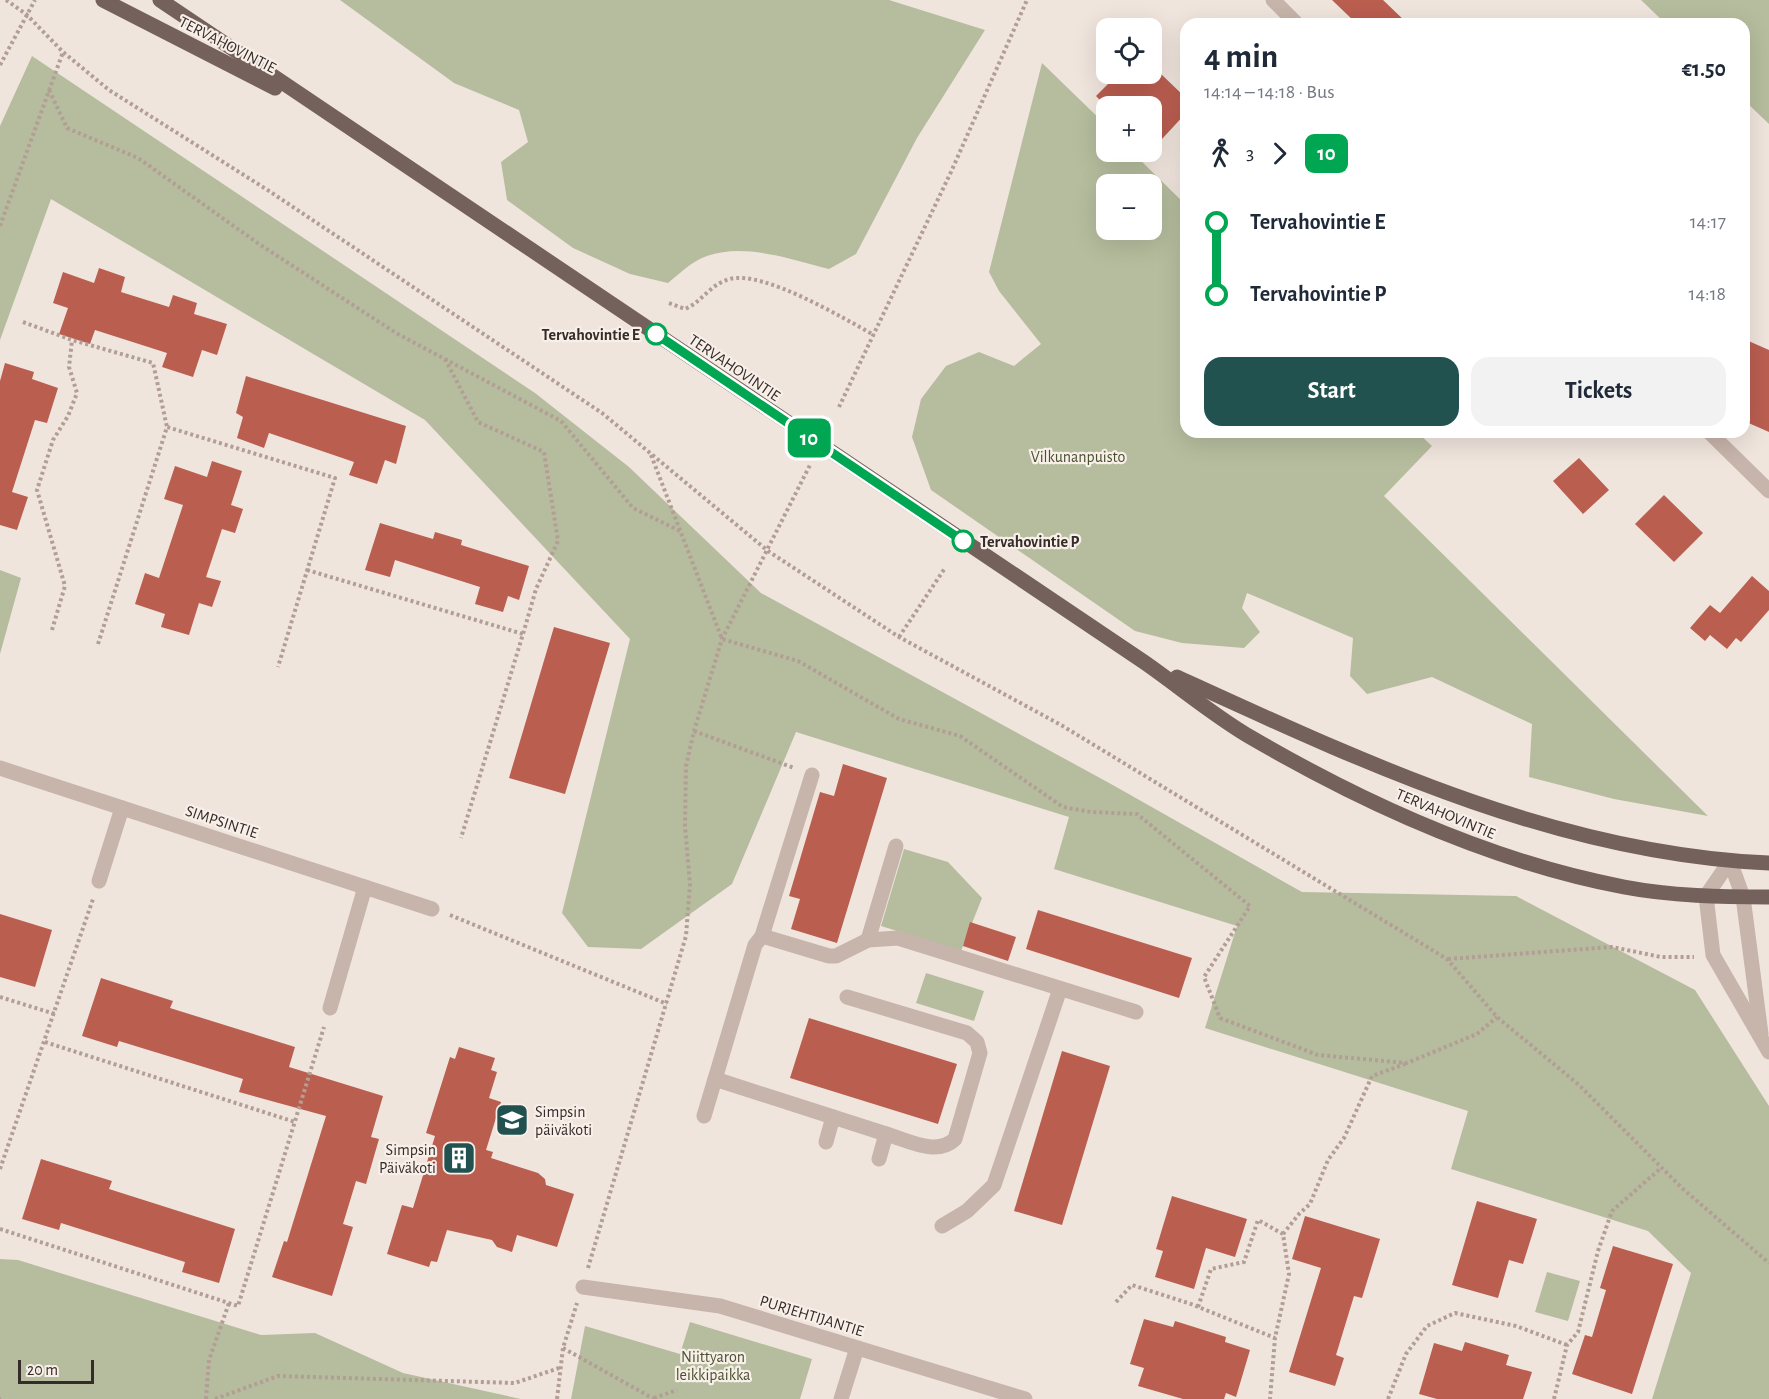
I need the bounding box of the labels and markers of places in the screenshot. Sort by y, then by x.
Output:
marker: Tervahovintie E [645,323,667,345]
place label: Tervahovintie E [541,327,640,343]
marker: Tervahovintie P [952,530,974,552]
place label: Tervahovintie P [980,534,1079,550]
school or university icon: Simpsin päiväkoti [494,1102,530,1138]
place label: Simpsin päiväkoti [535,1104,592,1138]
building icon: Simpsin Päiväkoti [441,1140,477,1176]
place label: Simpsin Päiväkoti [379,1142,436,1176]

